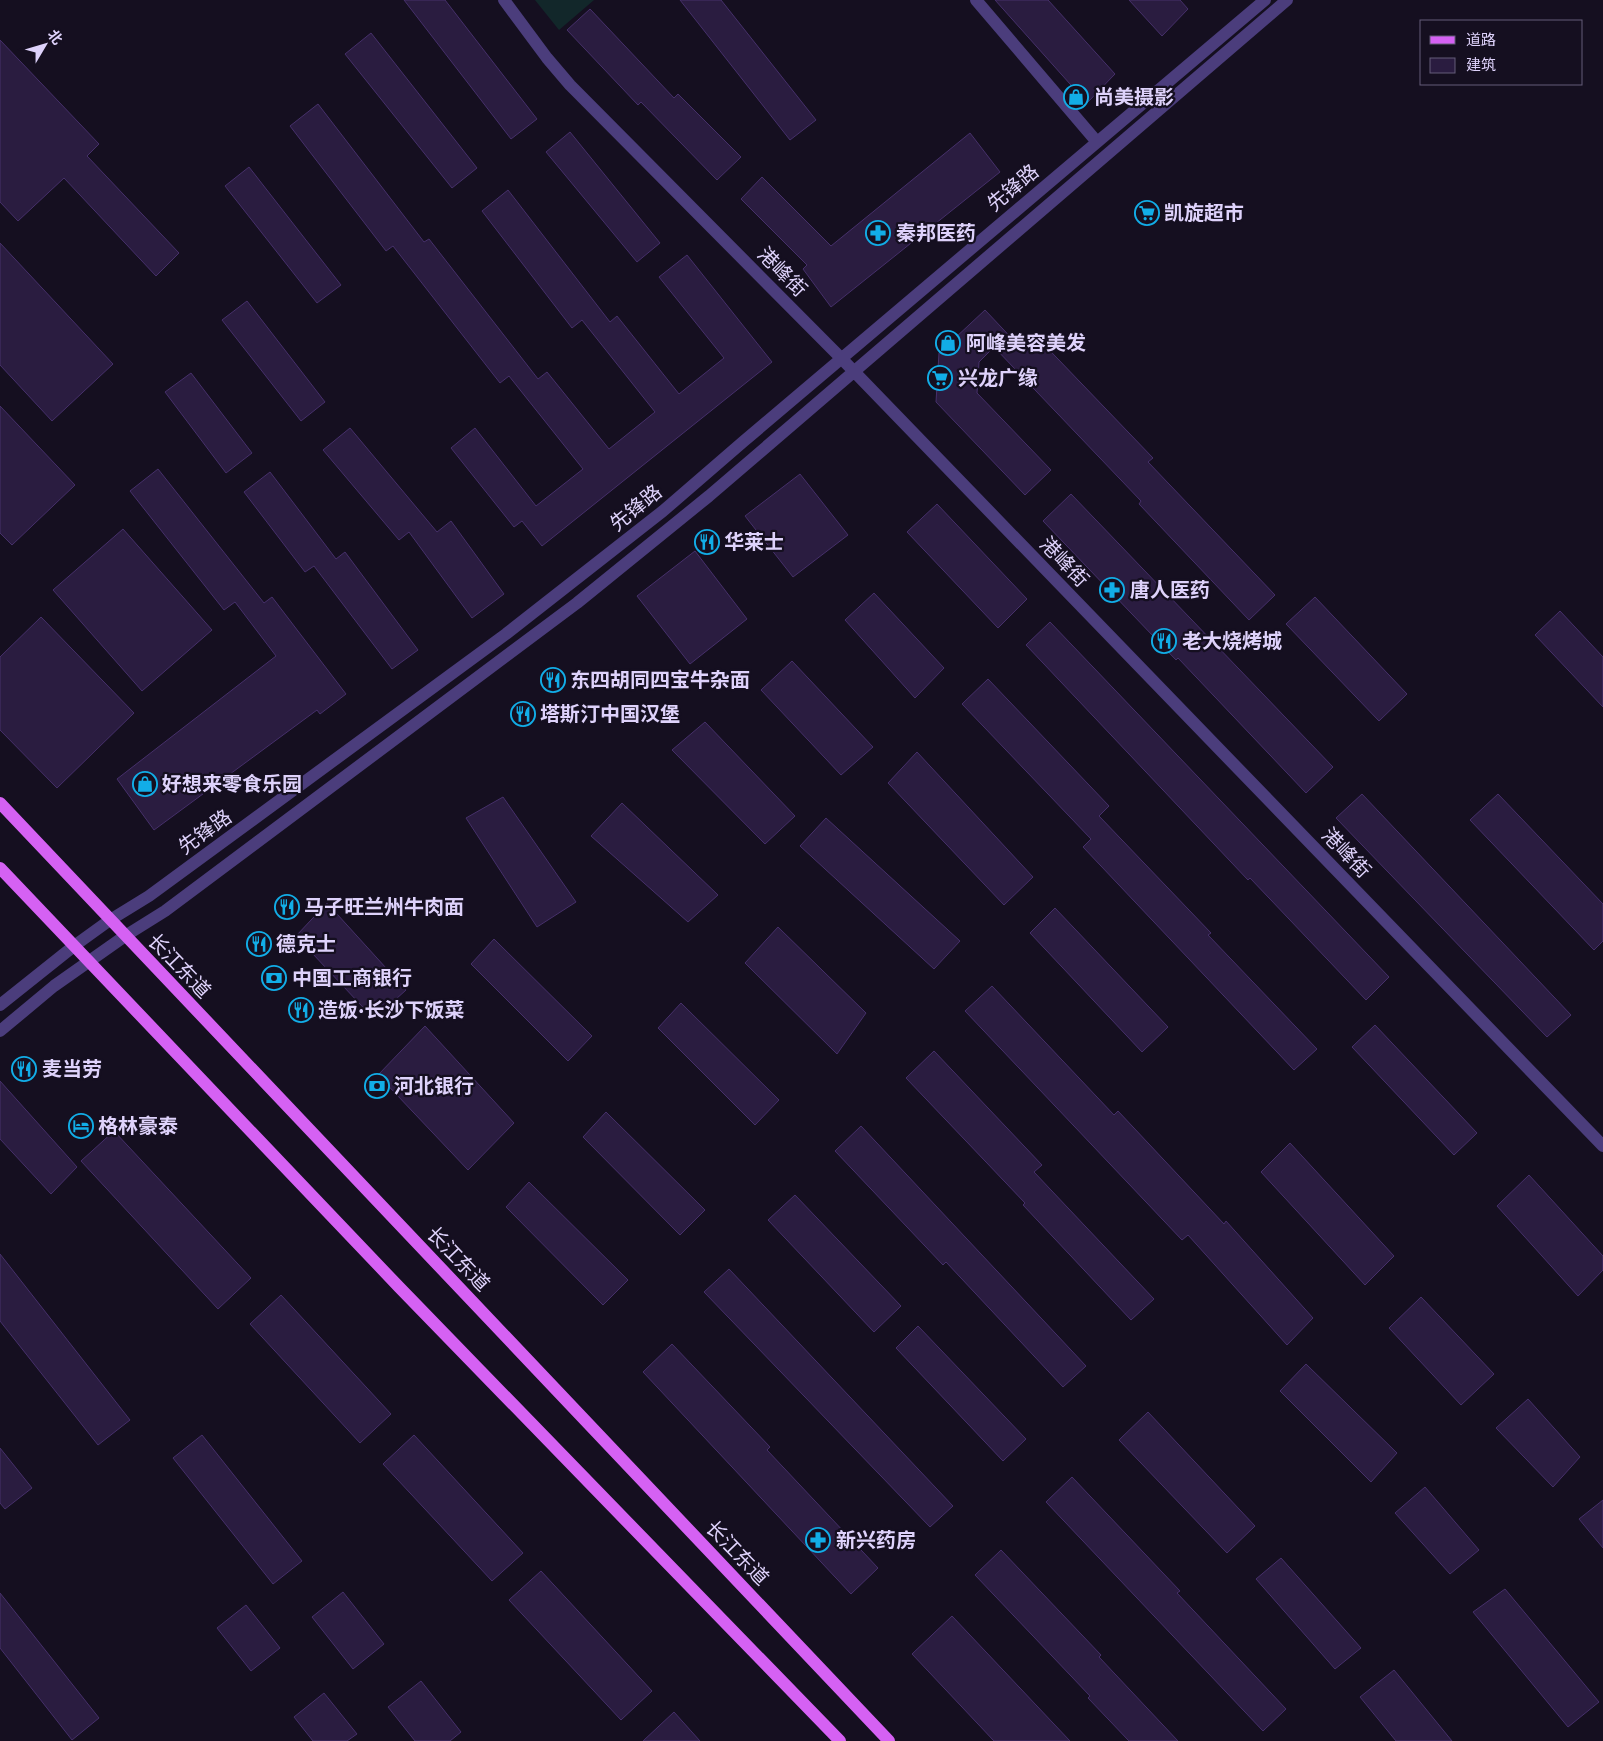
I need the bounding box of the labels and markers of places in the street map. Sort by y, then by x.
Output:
place label: 尚美摄影 [1094,83,1174,112]
shop icon: 尚美摄影 [1063,84,1089,110]
place label: 凯旋超市 [1164,199,1244,228]
supermarket icon: 凯旋超市 [1134,200,1160,226]
place label: 秦邦医药 [896,219,976,248]
pharmacy icon: 秦邦医药 [865,220,891,246]
place label: 阿峰美容美发 [966,329,1086,358]
shop icon: 阿峰美容美发 [935,330,961,356]
place label: 兴龙广缘 [958,364,1038,393]
supermarket icon: 兴龙广缘 [927,365,953,391]
place label: 华莱士 [724,528,784,557]
restaurant icon: 华莱士 [694,529,720,555]
place label: 唐人医药 [1130,576,1210,605]
pharmacy icon: 唐人医药 [1099,577,1125,603]
place label: 老大烧烤城 [1182,627,1282,656]
restaurant icon: 老大烧烤城 [1151,628,1177,654]
place label: 东四胡同四宝牛杂面 [570,666,750,695]
restaurant icon: 东四胡同四宝牛杂面 [540,667,566,693]
place label: 塔斯汀中国汉堡 [540,700,680,729]
restaurant icon: 塔斯汀中国汉堡 [510,701,536,727]
place label: 好想来零食乐园 [162,770,302,799]
shop icon: 好想来零食乐园 [132,771,158,797]
place label: 马子旺兰州牛肉面 [304,893,464,922]
restaurant icon: 马子旺兰州牛肉面 [274,894,300,920]
place label: 德克士 [276,930,336,959]
restaurant icon: 德克士 [246,931,272,957]
place label: 中国工商银行 [292,964,412,993]
bank icon: 中国工商银行 [261,965,287,991]
place label: 造饭·长沙下饭菜 [318,996,464,1025]
restaurant icon: 造饭·长沙下饭菜 [288,997,314,1023]
place label: 麦当劳 [42,1055,102,1084]
restaurant icon: 麦当劳 [11,1056,37,1082]
place label: 河北银行 [394,1072,474,1101]
bank icon: 河北银行 [364,1073,390,1099]
place label: 格林豪泰 [98,1112,178,1141]
hotel icon: 格林豪泰 [68,1113,94,1139]
place label: 新兴药房 [836,1526,916,1555]
pharmacy icon: 新兴药房 [805,1527,831,1553]

